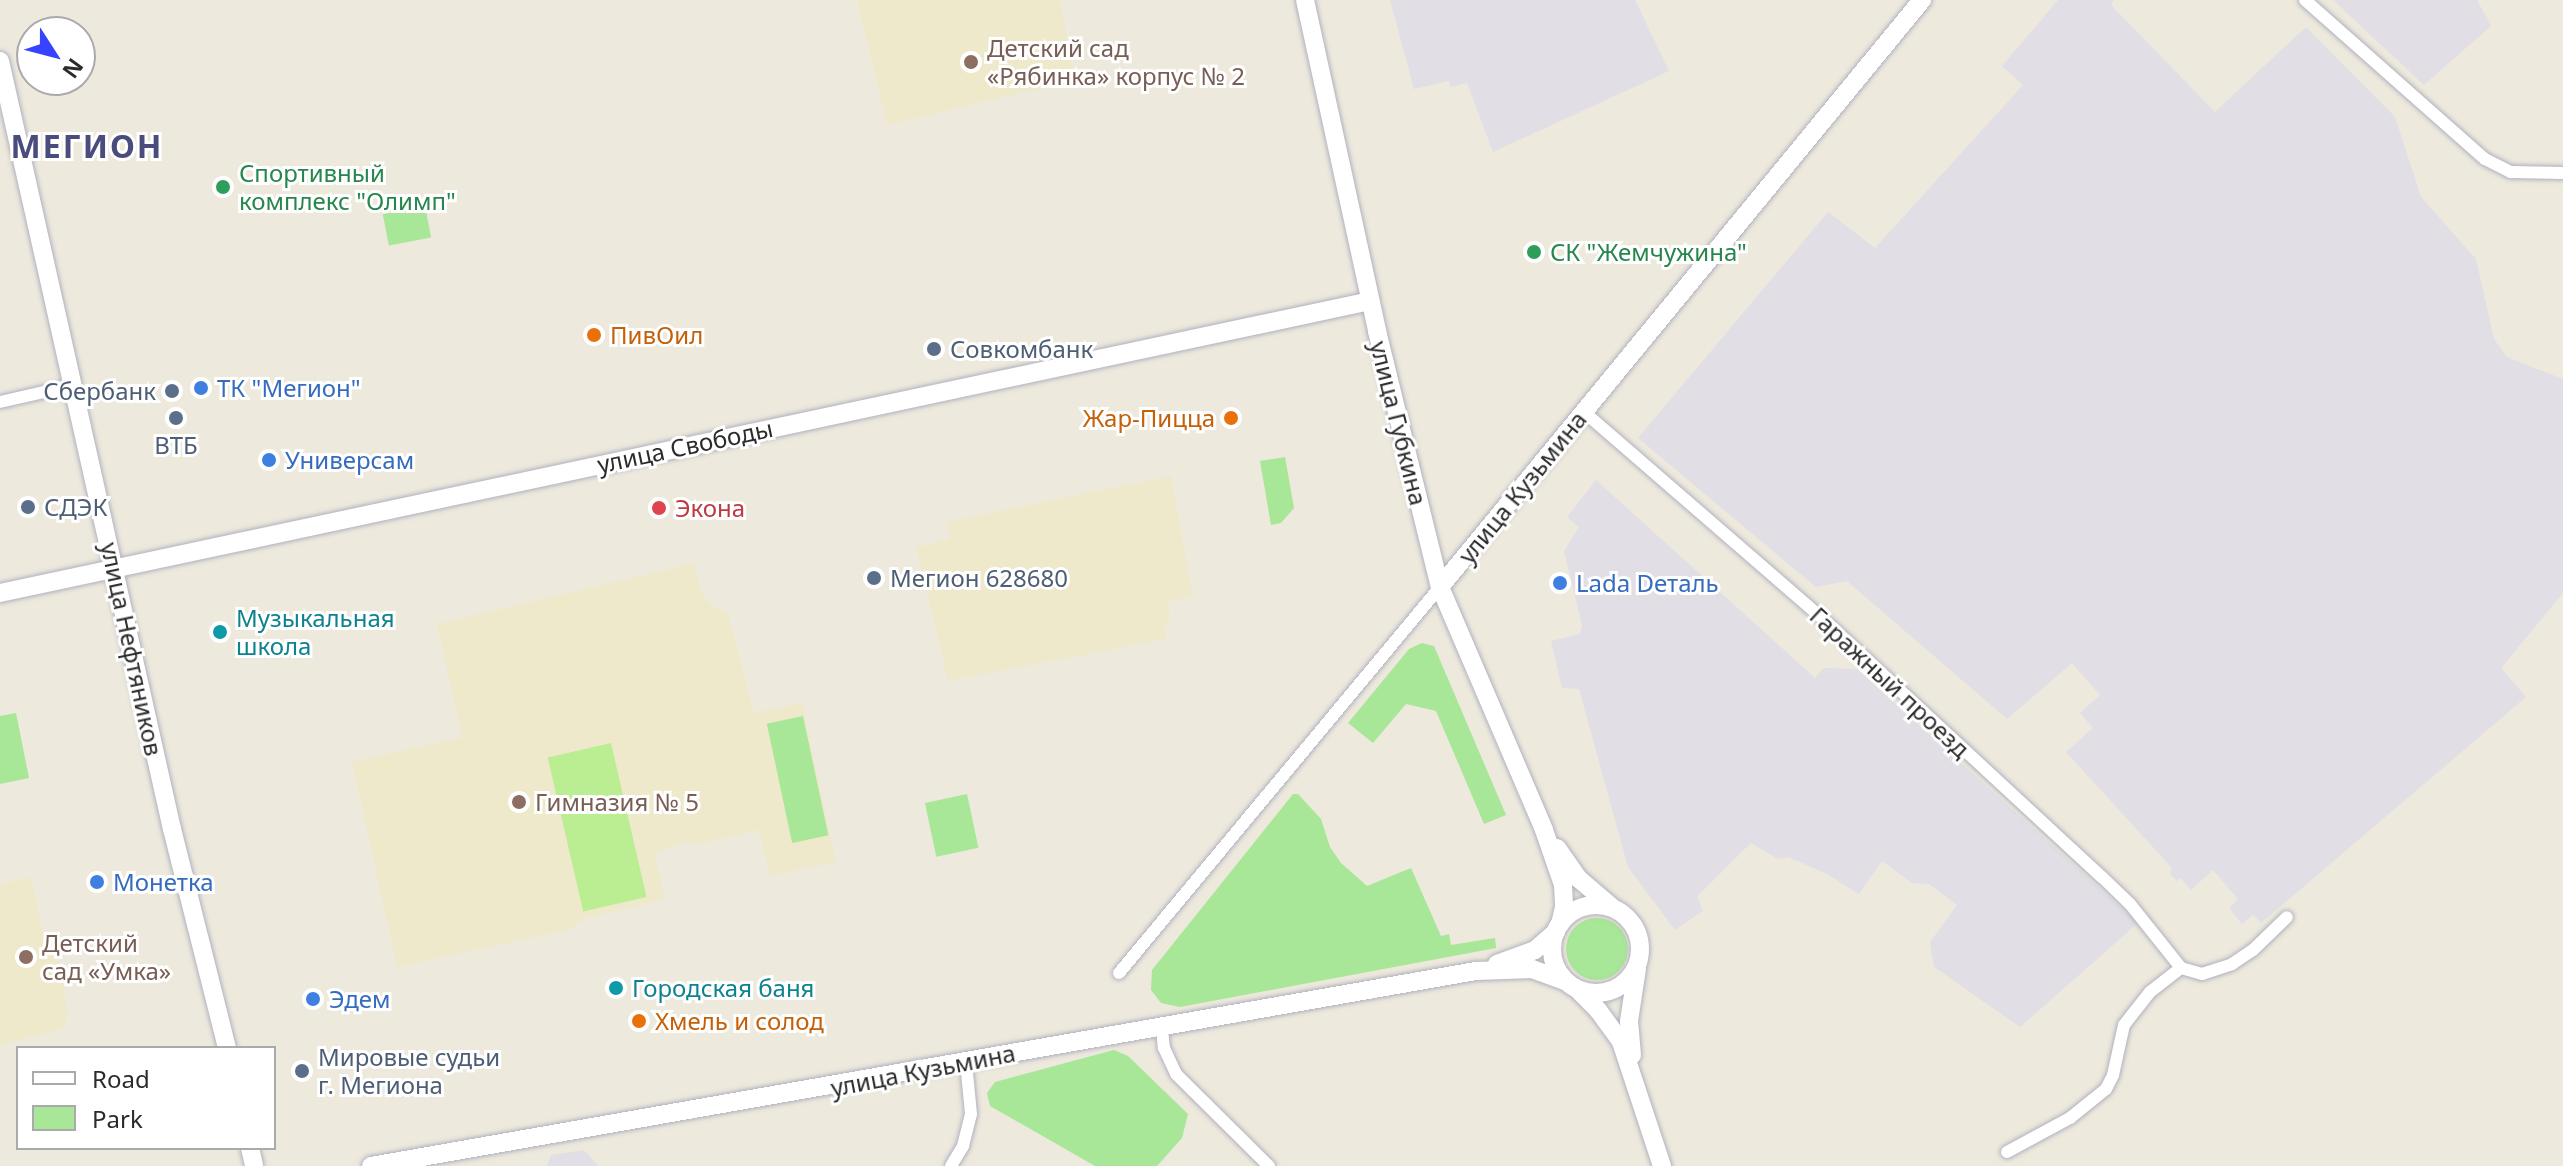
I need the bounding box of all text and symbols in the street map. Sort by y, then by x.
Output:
north arrow [16,16,96,96]
place label: Детский сад «Рябинка» корпус № 2 [987,34,1245,90]
text: N [56,53,91,85]
marker: Детский сад «Рябинка» корпус № 2 [962,53,980,71]
district label: МЕГИОН [11,127,163,165]
place label: Спортивный комплекс "Олимп" [239,159,456,215]
marker: Спортивный комплекс "Олимп" [214,178,232,196]
place label: СК "Жемчужина" [1550,238,1747,266]
marker: СК "Жемчужина" [1525,243,1543,261]
place label: ПивОил [610,321,703,349]
marker: ПивОил [585,326,603,344]
place label: Совкомбанк [950,335,1093,363]
street label: улица Губкина [1365,338,1433,508]
marker: Совкомбанк [925,340,943,358]
place label: ТК "Мегион" [217,374,361,402]
place label: Сбербанк [43,377,156,405]
marker: ТК "Мегион" [192,379,210,397]
marker: Сбербанк [163,382,181,400]
place label: Жар-Пицца [1083,404,1215,432]
street label: улица Кузьмина [1452,405,1592,569]
marker: ВТБ [167,409,185,427]
marker: Жар-Пицца [1222,409,1240,427]
street label: улица Свободы [595,413,775,479]
place label: ВТБ [154,431,198,459]
place label: Универсам [285,446,414,474]
marker: Универсам [260,451,278,469]
place label: СДЭК [44,493,107,521]
place label: Экона [675,494,745,522]
marker: СДЭК [19,498,37,516]
marker: Экона [650,499,668,517]
street label: улица Нефтяников [95,540,169,758]
place label: Мегион 628680 [890,564,1068,592]
marker: Мегион 628680 [865,569,883,587]
place label: Lada Dеталь [1576,569,1719,597]
marker: Lada Dеталь [1551,574,1569,592]
street label: Гаражный проезд [1804,601,1976,763]
place label: Музыкальная школа [236,604,395,660]
marker: Музыкальная школа [211,623,229,641]
place label: Гимназия № 5 [535,788,699,816]
marker: Гимназия № 5 [510,793,528,811]
place label: Монетка [113,868,214,896]
marker: Монетка [88,873,106,891]
place label: Детский сад «Умка» [42,929,171,985]
marker: Детский сад «Умка» [17,948,35,966]
place label: Городская баня [632,974,814,1002]
marker: Городская баня [607,979,625,997]
place label: Эдем [329,985,391,1013]
marker: Эдем [304,990,322,1008]
place label: Хмель и солод [655,1007,824,1035]
marker: Хмель и солод [630,1012,648,1030]
street label: улица Кузьмина [828,1038,1018,1102]
place label: Мировые судьи г. Мегиона [318,1043,500,1099]
legend [16,1046,276,1150]
text: Road [92,1062,150,1095]
marker: Мировые судьи г. Мегиона [293,1062,311,1080]
text: Park [92,1102,143,1135]

